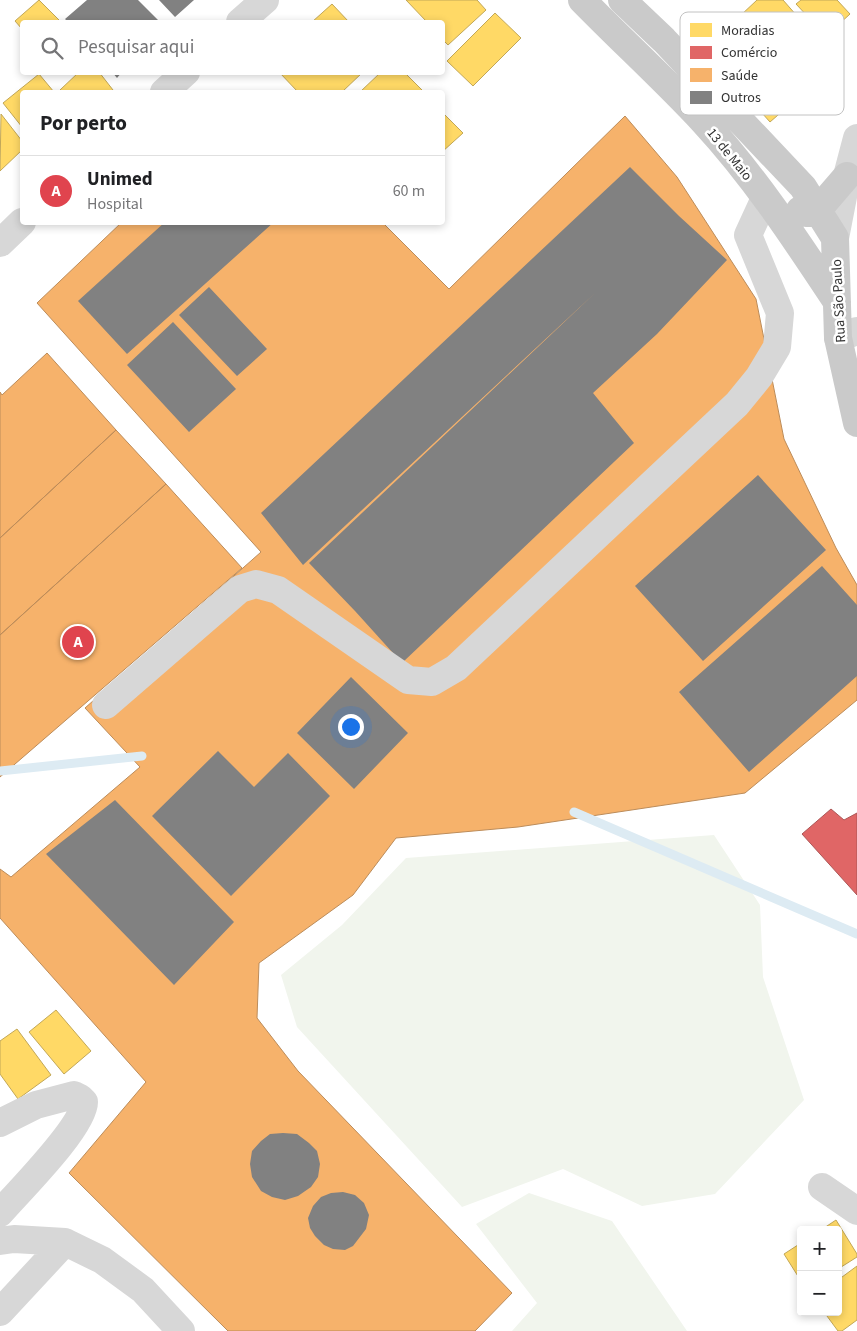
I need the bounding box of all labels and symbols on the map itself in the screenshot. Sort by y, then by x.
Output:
legend [680,12,844,115]
text: Moradias [721,21,775,41]
text: Comércio [721,43,777,63]
text: Saúde [721,66,758,86]
text: Outros [721,88,761,108]
street label: 13 de Maio [702,124,757,185]
street label: Rua São Paulo [827,259,851,343]
pin: A [62,623,94,661]
your location [338,714,364,740]

